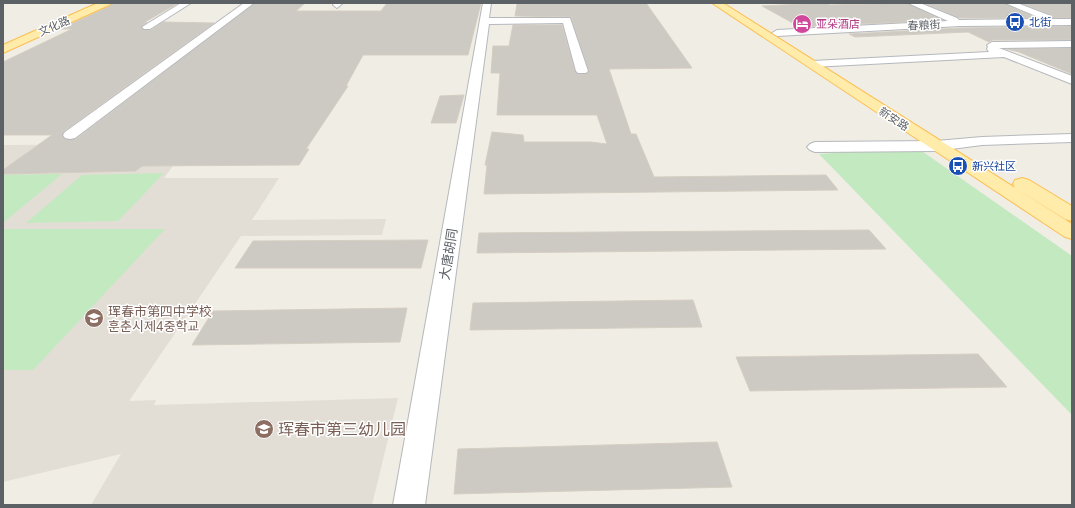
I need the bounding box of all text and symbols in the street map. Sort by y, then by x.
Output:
bus stop icon: 北街 [1004,11,1026,33]
street label: 文化路 [36,13,72,40]
hotel icon: 亚朵酒店 [791,13,813,35]
place label: 北街 [1029,15,1051,30]
place label: 亚朵酒店 [816,17,860,32]
street label: 春粮街 [907,17,941,34]
street label: 新安路 [876,104,912,135]
bus stop icon: 新兴社区 [947,155,969,177]
place label: 新兴社区 [972,159,1016,174]
street label: 大唐胡同 [436,227,462,281]
place label: 珲春市第四中学校 훈춘시제4중학교 [108,303,212,336]
school or university icon: 珲春市第四中学校 훈춘시제4중학교 [83,307,105,329]
school or university icon: 珲春市第三幼儿园 [253,418,275,440]
place label: 珲春市第三幼儿园 [278,419,406,441]

